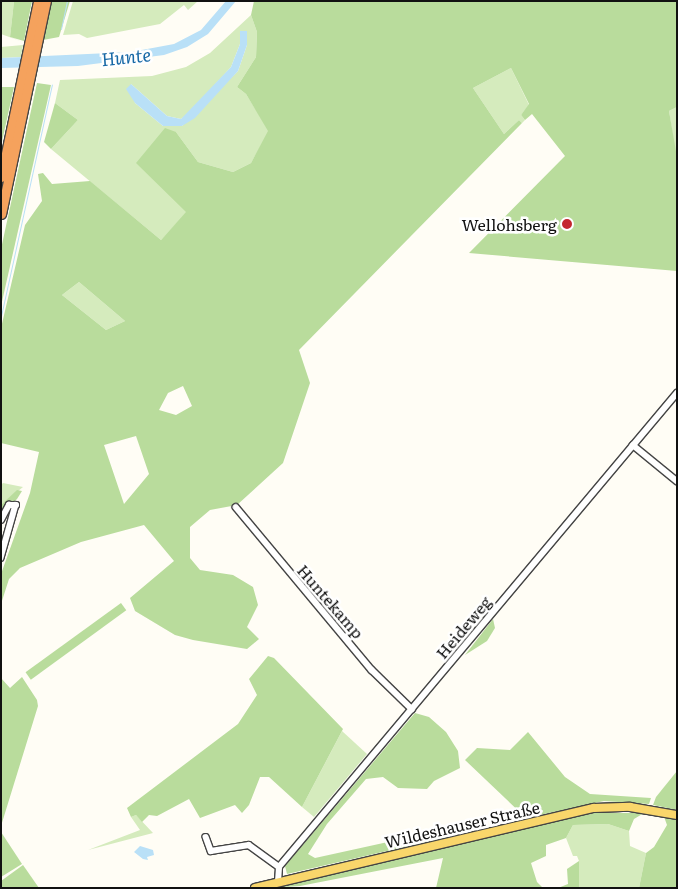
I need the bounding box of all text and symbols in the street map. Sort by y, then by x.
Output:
water label: Hunte [100,44,152,70]
place label: Wellohsberg [462,214,557,234]
marker: Wellohsberg [561,218,573,230]
street label: Huntekamp [294,560,368,642]
street label: Heideweg [431,592,495,662]
street label: Wildeshauser Straße [383,797,541,851]

